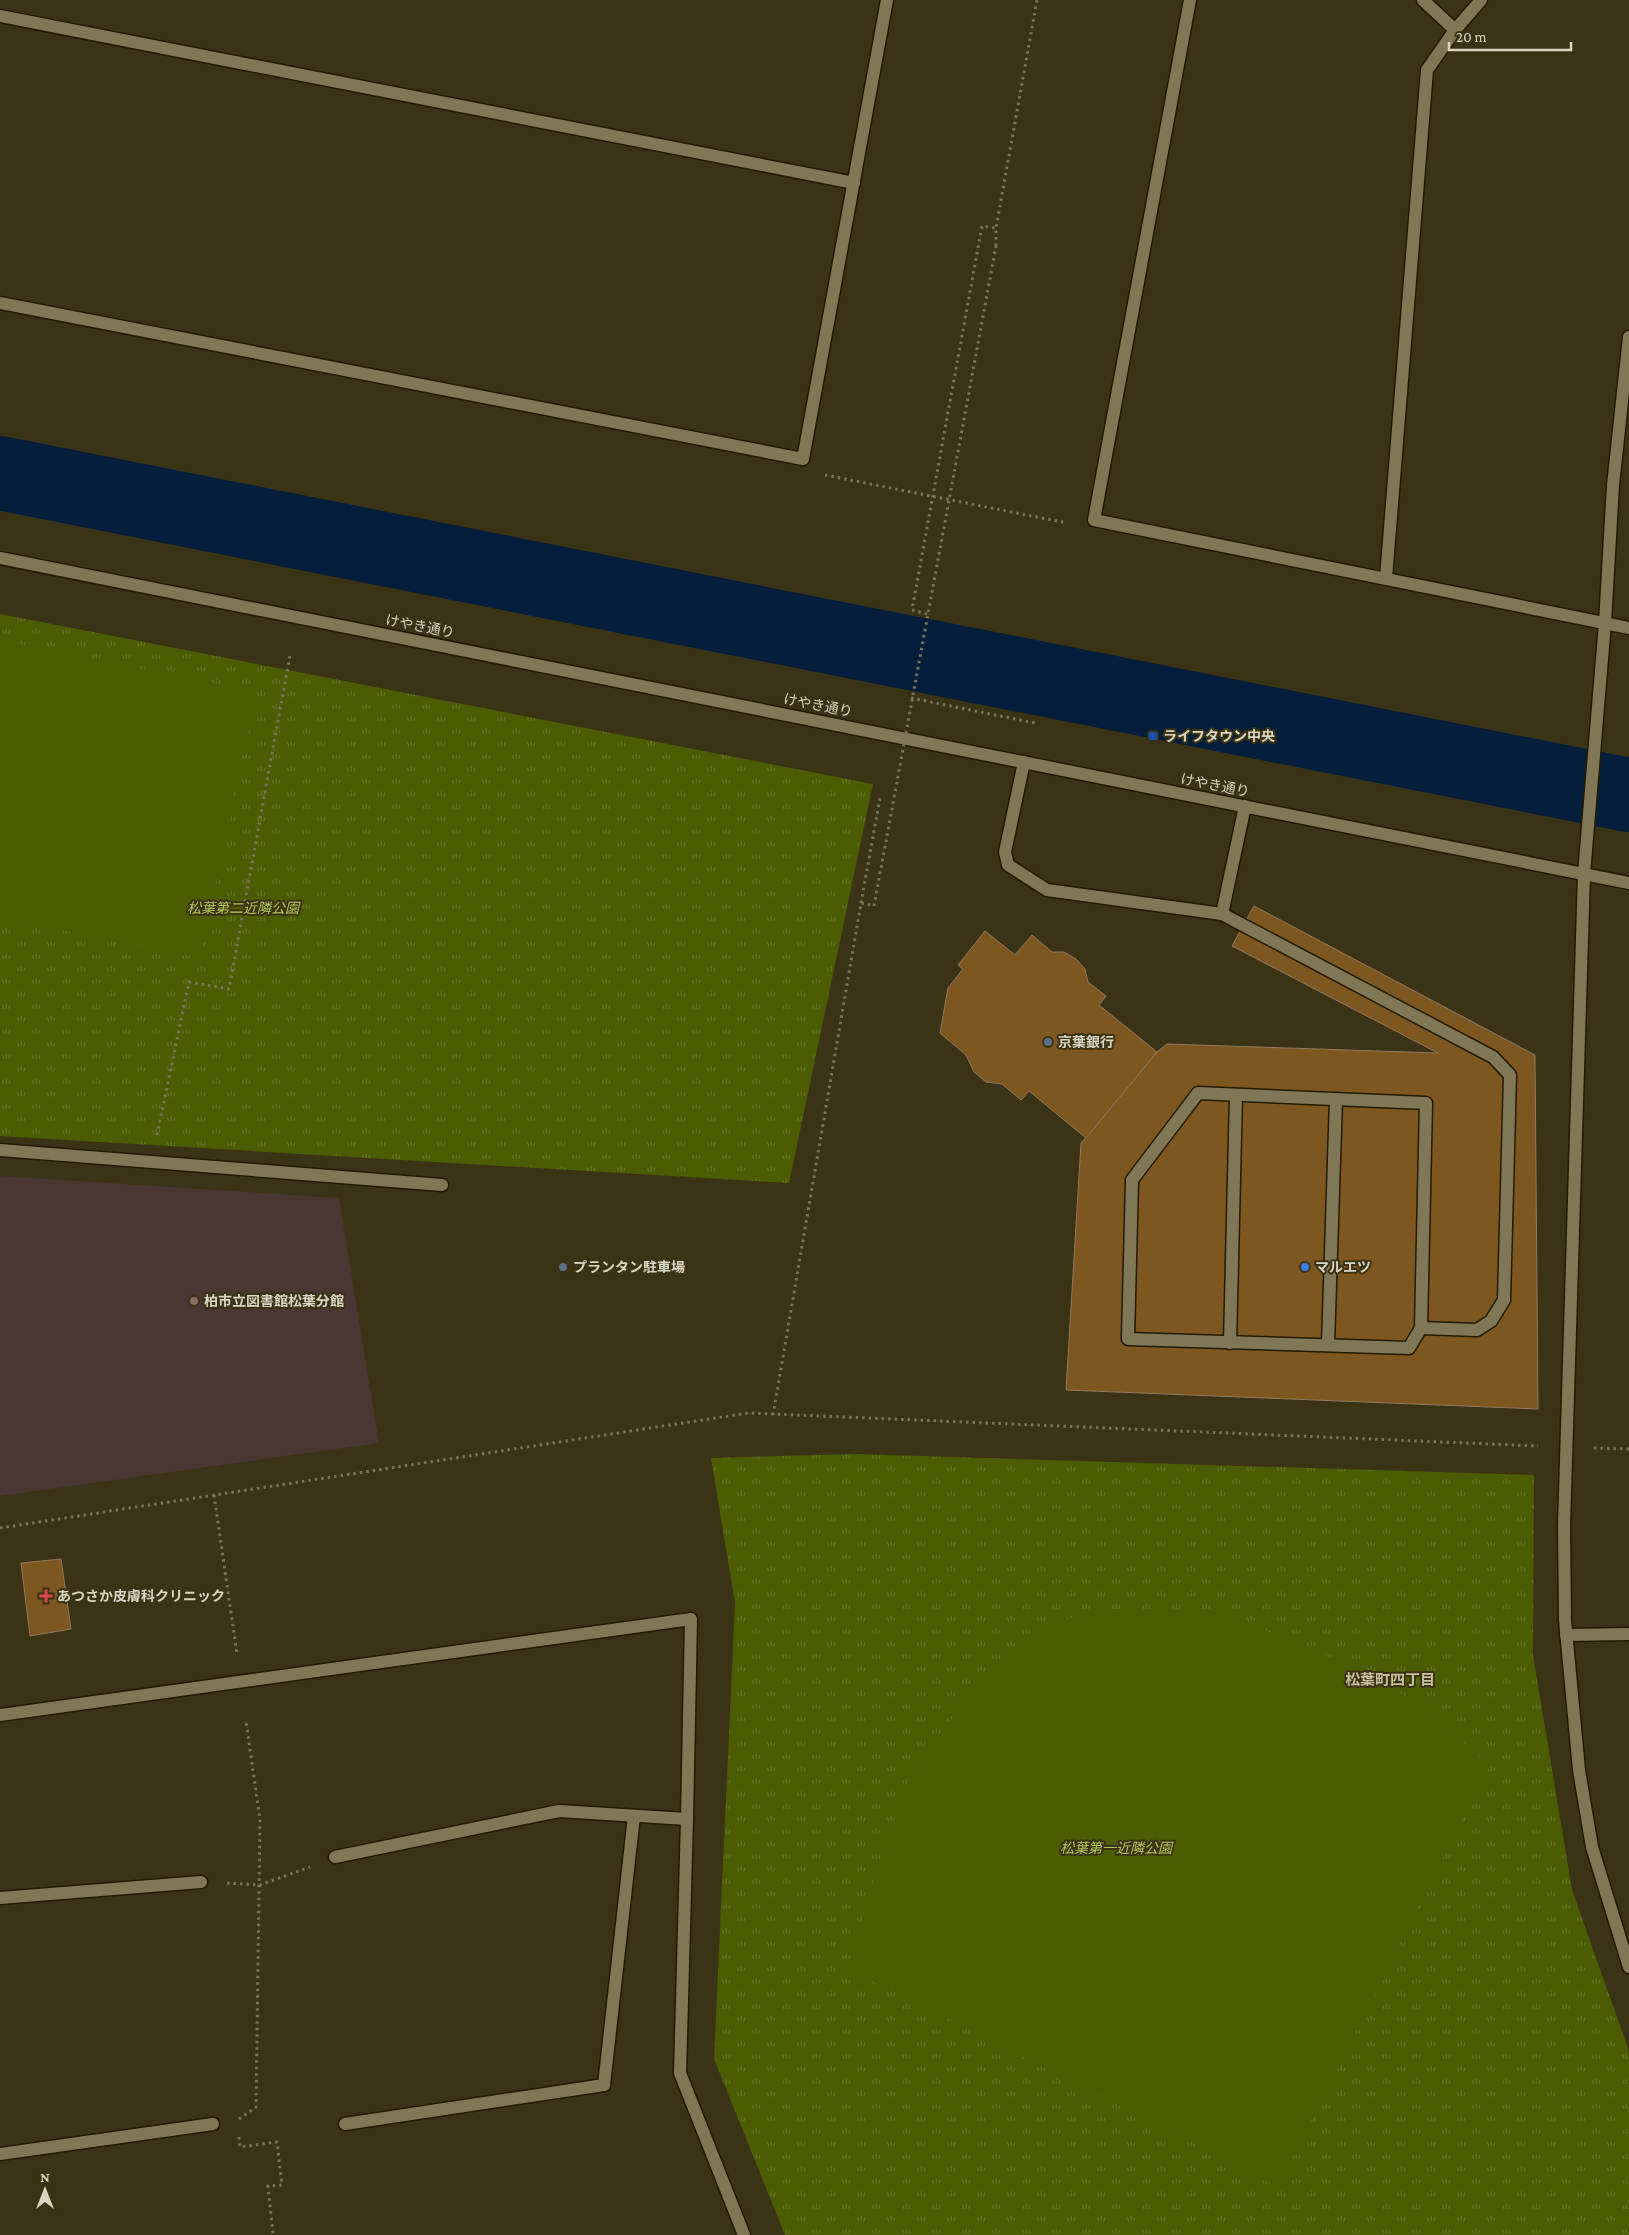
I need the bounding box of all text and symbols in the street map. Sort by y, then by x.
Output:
scale bar [1449,20,1572,52]
text: 20 m [1456,29,1487,45]
street label: けやき通り [384,611,456,641]
street label: けやき通り [782,690,854,720]
place label: ライフタウン中央 [1163,728,1275,744]
marker: ライフタウン中央 [1147,730,1159,742]
street label: けやき通り [1179,770,1251,800]
park label: 松葉第二近隣公園 [187,900,301,916]
place label: 京葉銀行 [1058,1034,1114,1050]
marker: 京葉銀行 [1042,1036,1054,1048]
place label: プランタン駐車場 [573,1259,685,1275]
place label: マルエツ [1315,1259,1371,1275]
marker: プランタン駐車場 [557,1261,569,1273]
marker: マルエツ [1299,1261,1311,1273]
place label: 柏市立図書館松葉分館 [204,1293,344,1309]
marker: 柏市立図書館松葉分館 [188,1295,200,1307]
place label: あつさか皮膚科クリニック [57,1588,225,1604]
marker: あつさか皮膚科クリニック [39,1589,53,1603]
district label: 松葉町四丁目 [1345,1672,1435,1688]
park label: 松葉第一近隣公園 [1060,1840,1174,1856]
north arrow [20,2165,70,2215]
text: N [40,2169,50,2185]

